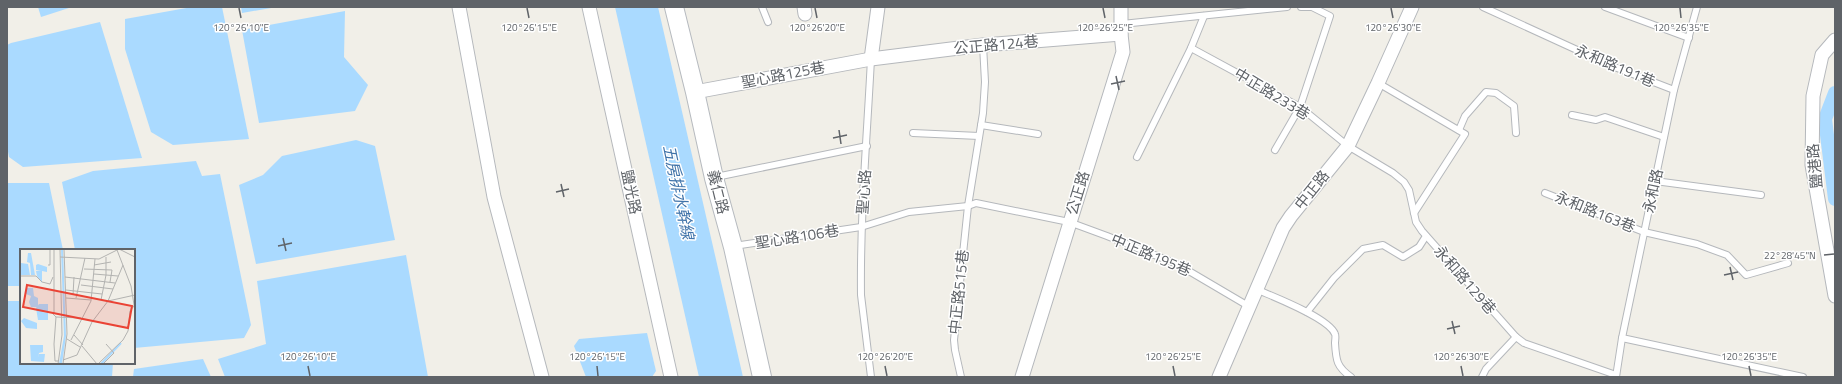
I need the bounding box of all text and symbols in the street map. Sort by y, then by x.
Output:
text: 120°26'10"E [213,20,270,35]
text: 120°26'15"E [501,20,558,35]
text: 120°26'20"E [789,20,846,35]
text: 120°26'25"E [1077,20,1134,35]
text: 120°26'30"E [1365,20,1422,35]
text: 120°26'35"E [1653,20,1710,35]
street label: 公正路124巷 [953,29,1039,60]
street label: 永和路191巷 [1571,38,1659,93]
street label: 聖心路125巷 [739,55,827,94]
street label: 中正路233巷 [1230,62,1315,125]
water label: 五房排水幹線 [657,143,701,243]
street label: 鹽港路 [1801,143,1828,189]
street label: 中正路 [1289,165,1335,214]
street label: 永和路 [1637,166,1668,215]
street label: 鹽光路 [616,167,647,216]
street label: 義仁路 [702,167,735,217]
street label: 公正路 [1060,168,1095,218]
street label: 聖心路 [850,169,877,215]
street label: 永和路163巷 [1551,185,1639,238]
street label: 聖心路106巷 [753,218,841,255]
street label: 中正路195巷 [1107,227,1195,282]
street label: 永和路129巷 [1429,240,1502,319]
street label: 中正路515巷 [943,248,974,336]
text: 22°28'45"N [1764,248,1816,263]
inset map [20,249,135,364]
text: 120°26'10"E [280,349,337,364]
text: 120°26'15"E [569,349,626,364]
text: 120°26'20"E [857,349,914,364]
text: 120°26'25"E [1145,349,1202,364]
text: 120°26'30"E [1433,349,1490,364]
text: 120°26'35"E [1721,349,1778,364]

